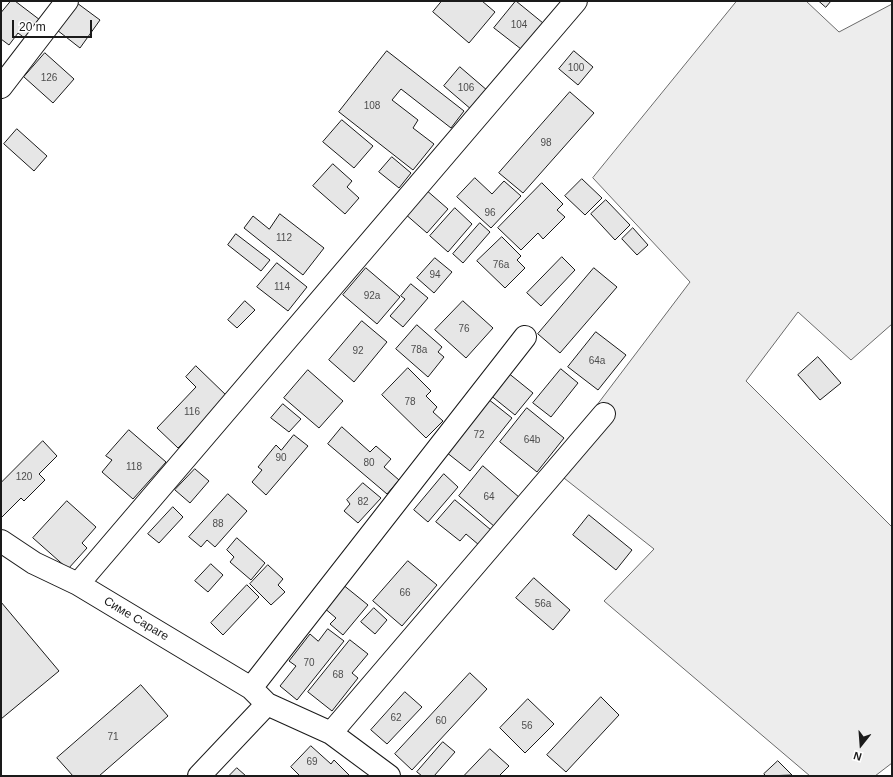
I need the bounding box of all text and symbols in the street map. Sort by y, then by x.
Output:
scale bar [14,12,94,38]
house number: 104 [511,19,527,31]
text: 20 m [19,20,46,34]
house number: 100 [568,62,584,74]
house number: 126 [41,72,57,84]
house number: 106 [458,82,474,94]
house number: 108 [364,100,380,112]
house number: 98 [540,137,552,149]
house number: 96 [484,207,496,219]
house number: 112 [276,232,292,244]
house number: 76a [493,259,509,271]
house number: 94 [429,269,441,281]
house number: 114 [274,281,290,293]
house number: 92a [364,290,380,302]
house number: 76 [458,323,470,335]
house number: 78a [411,344,427,356]
house number: 92 [352,345,364,357]
house number: 64a [589,355,605,367]
house number: 78 [404,396,416,408]
house number: 116 [184,406,200,418]
house number: 72 [473,429,485,441]
house number: 64b [524,434,540,446]
house number: 90 [275,452,287,464]
house number: 80 [363,457,375,469]
house number: 118 [126,461,142,473]
house number: 120 [16,471,32,483]
house number: 64 [483,491,495,503]
house number: 82 [357,496,369,508]
house number: 88 [212,518,224,530]
house number: 66 [399,587,411,599]
street label: Симе Сараге [101,594,171,644]
house number: 56a [535,598,551,610]
house number: 70 [303,657,315,669]
house number: 68 [332,669,344,681]
house number: 62 [390,712,402,724]
house number: 60 [435,715,447,727]
house number: 56 [521,720,533,732]
north arrow [841,725,881,765]
house number: 71 [107,731,119,743]
text: N [852,750,863,763]
house number: 69 [306,756,318,768]

